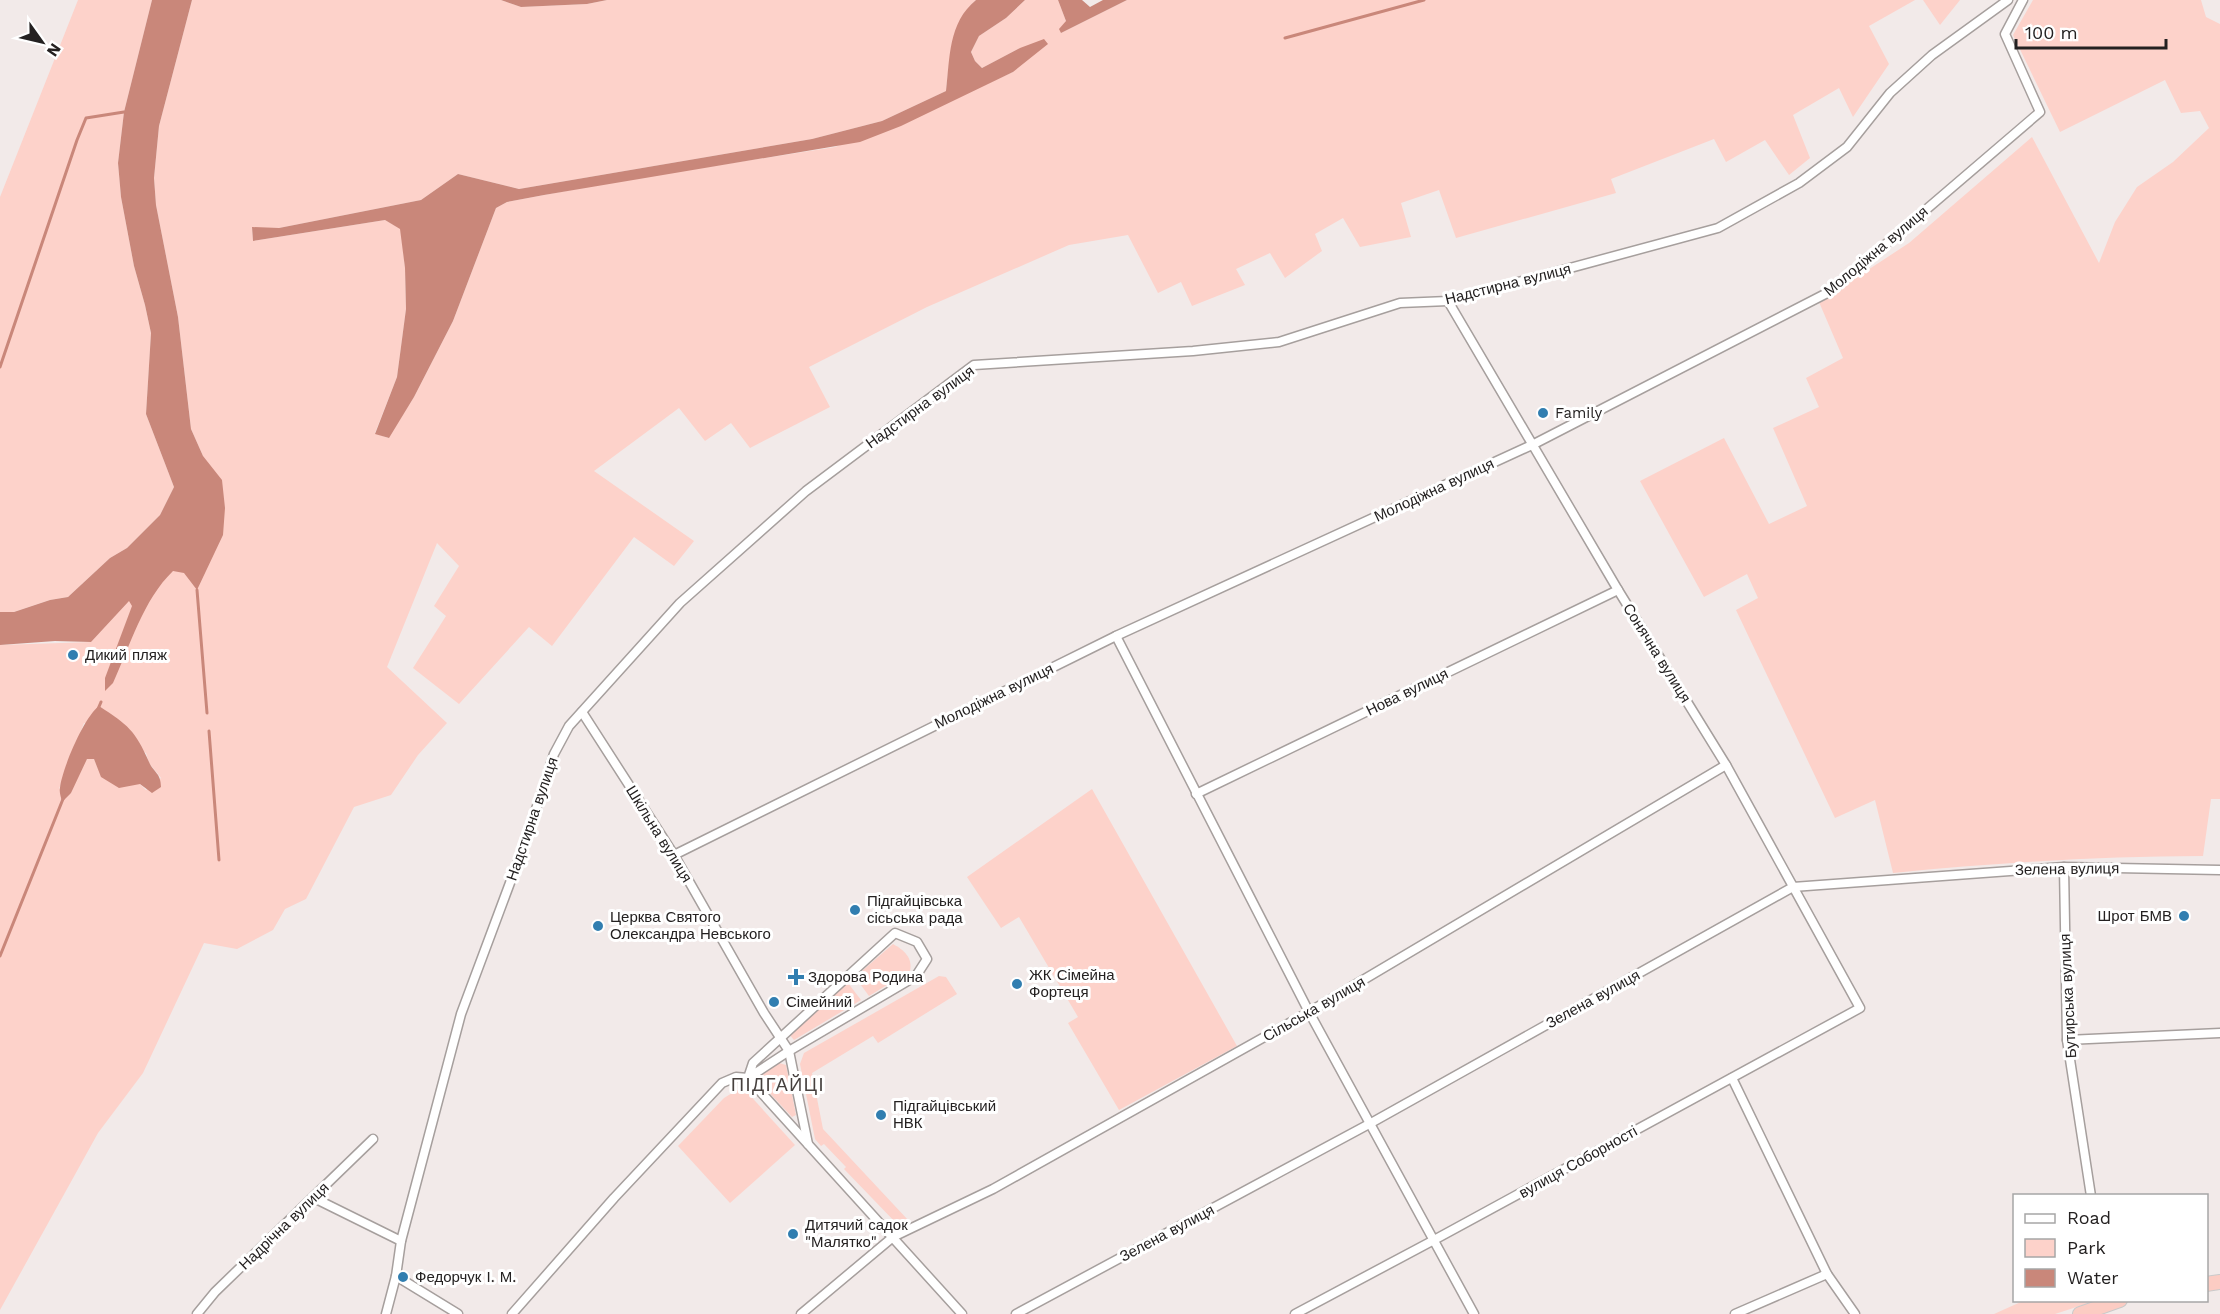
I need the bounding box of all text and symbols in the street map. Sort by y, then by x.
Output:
north arrow [12,12,72,72]
scale bar [2016,12,2166,50]
text: 100 m [2025,22,2078,43]
text: N [43,40,65,60]
street label: Молодіжна вулиця [1820,202,1932,300]
street label: Надстирна вулиця [1443,260,1573,308]
street label: Надстирна вулиця [862,362,978,452]
place label: Family [1555,404,1602,422]
marker: Family [1536,406,1550,420]
street label: Молодіжна вулиця [1371,454,1497,526]
street label: Сонячна вулиця [1619,600,1695,706]
place label: Дикий пляж [85,646,167,664]
marker: Дикий пляж [66,648,80,662]
street label: Молодіжна вулиця [932,659,1056,733]
street label: Нова вулиця [1363,664,1451,720]
street label: Надстирна вулиця [502,755,562,883]
street label: Шкільна вулиця [622,782,696,886]
street label: Зелена вулиця [2015,859,2119,879]
place label: Підгайцівська сісьська рада [867,892,963,927]
marker: Підгайцівська сісьська рада [848,903,862,917]
place label: Шрот БМВ [2098,907,2172,925]
place label: Церква Святого Олександра Невського [610,908,771,943]
marker: Шрот БМВ [2177,909,2191,923]
marker: Церква Святого Олександра Невського [591,919,605,933]
street label: Бутирська вулиця [2056,933,2080,1059]
place label: ЖК Сімейна Фортеця [1029,966,1115,1001]
street label: Зелена вулиця [1543,966,1643,1032]
place label: Здорова Родина [808,968,924,986]
marker: Здорова Родина [789,970,803,984]
street label: Сільська вулиця [1260,972,1368,1046]
marker: ЖК Сімейна Фортеця [1010,977,1024,991]
place label: Сімейний [786,993,852,1011]
marker: Сімейний [767,995,781,1009]
district label: ПІДГАЙЦІ [731,1074,825,1095]
place label: Підгайцівський НВК [893,1097,996,1132]
marker: Підгайцівський НВК [874,1108,888,1122]
street label: вулиця Соборності [1516,1122,1640,1202]
street label: Надрічна вулиця [235,1179,333,1273]
legend [2013,1194,2208,1302]
street label: Зелена вулиця [1117,1201,1217,1265]
text: Road [2067,1207,2111,1228]
place label: Дитячий садок "Малятко" [805,1216,908,1251]
marker: Дитячий садок "Малятко" [786,1227,800,1241]
text: Park [2067,1237,2106,1258]
text: Water [2067,1267,2119,1288]
place label: Федорчук І. М. [415,1268,516,1286]
marker: Федорчук І. М. [396,1270,410,1284]

